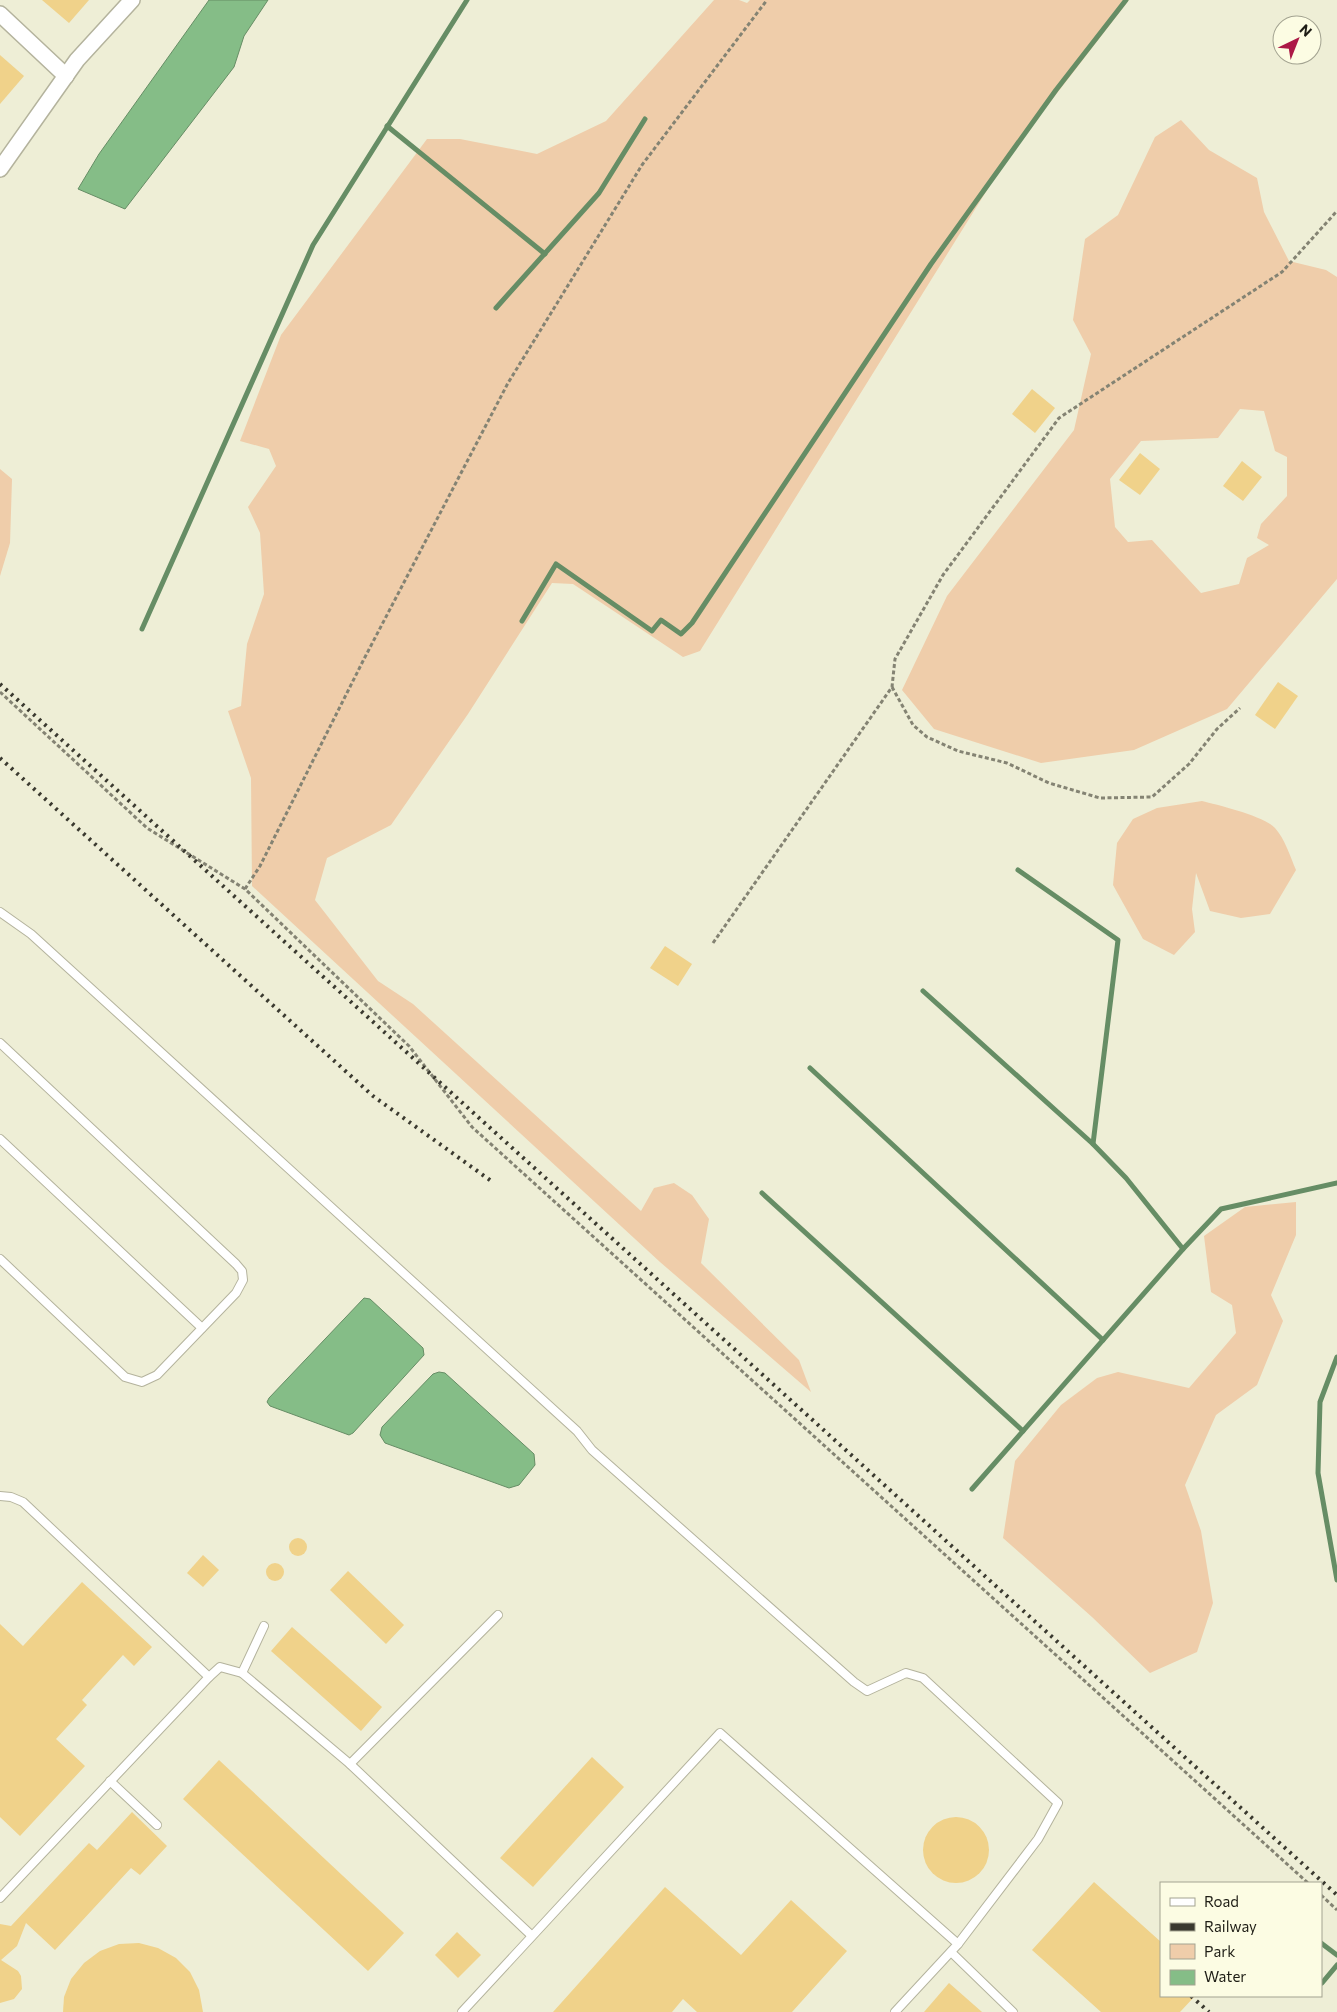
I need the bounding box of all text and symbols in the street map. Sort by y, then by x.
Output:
north arrow [1272,15,1322,65]
text: N [1297,20,1316,40]
legend [1160,1882,1322,1997]
text: Road [1204,1892,1239,1910]
text: Railway [1204,1917,1257,1935]
text: Park [1204,1942,1235,1960]
text: Water [1204,1967,1246,1985]

